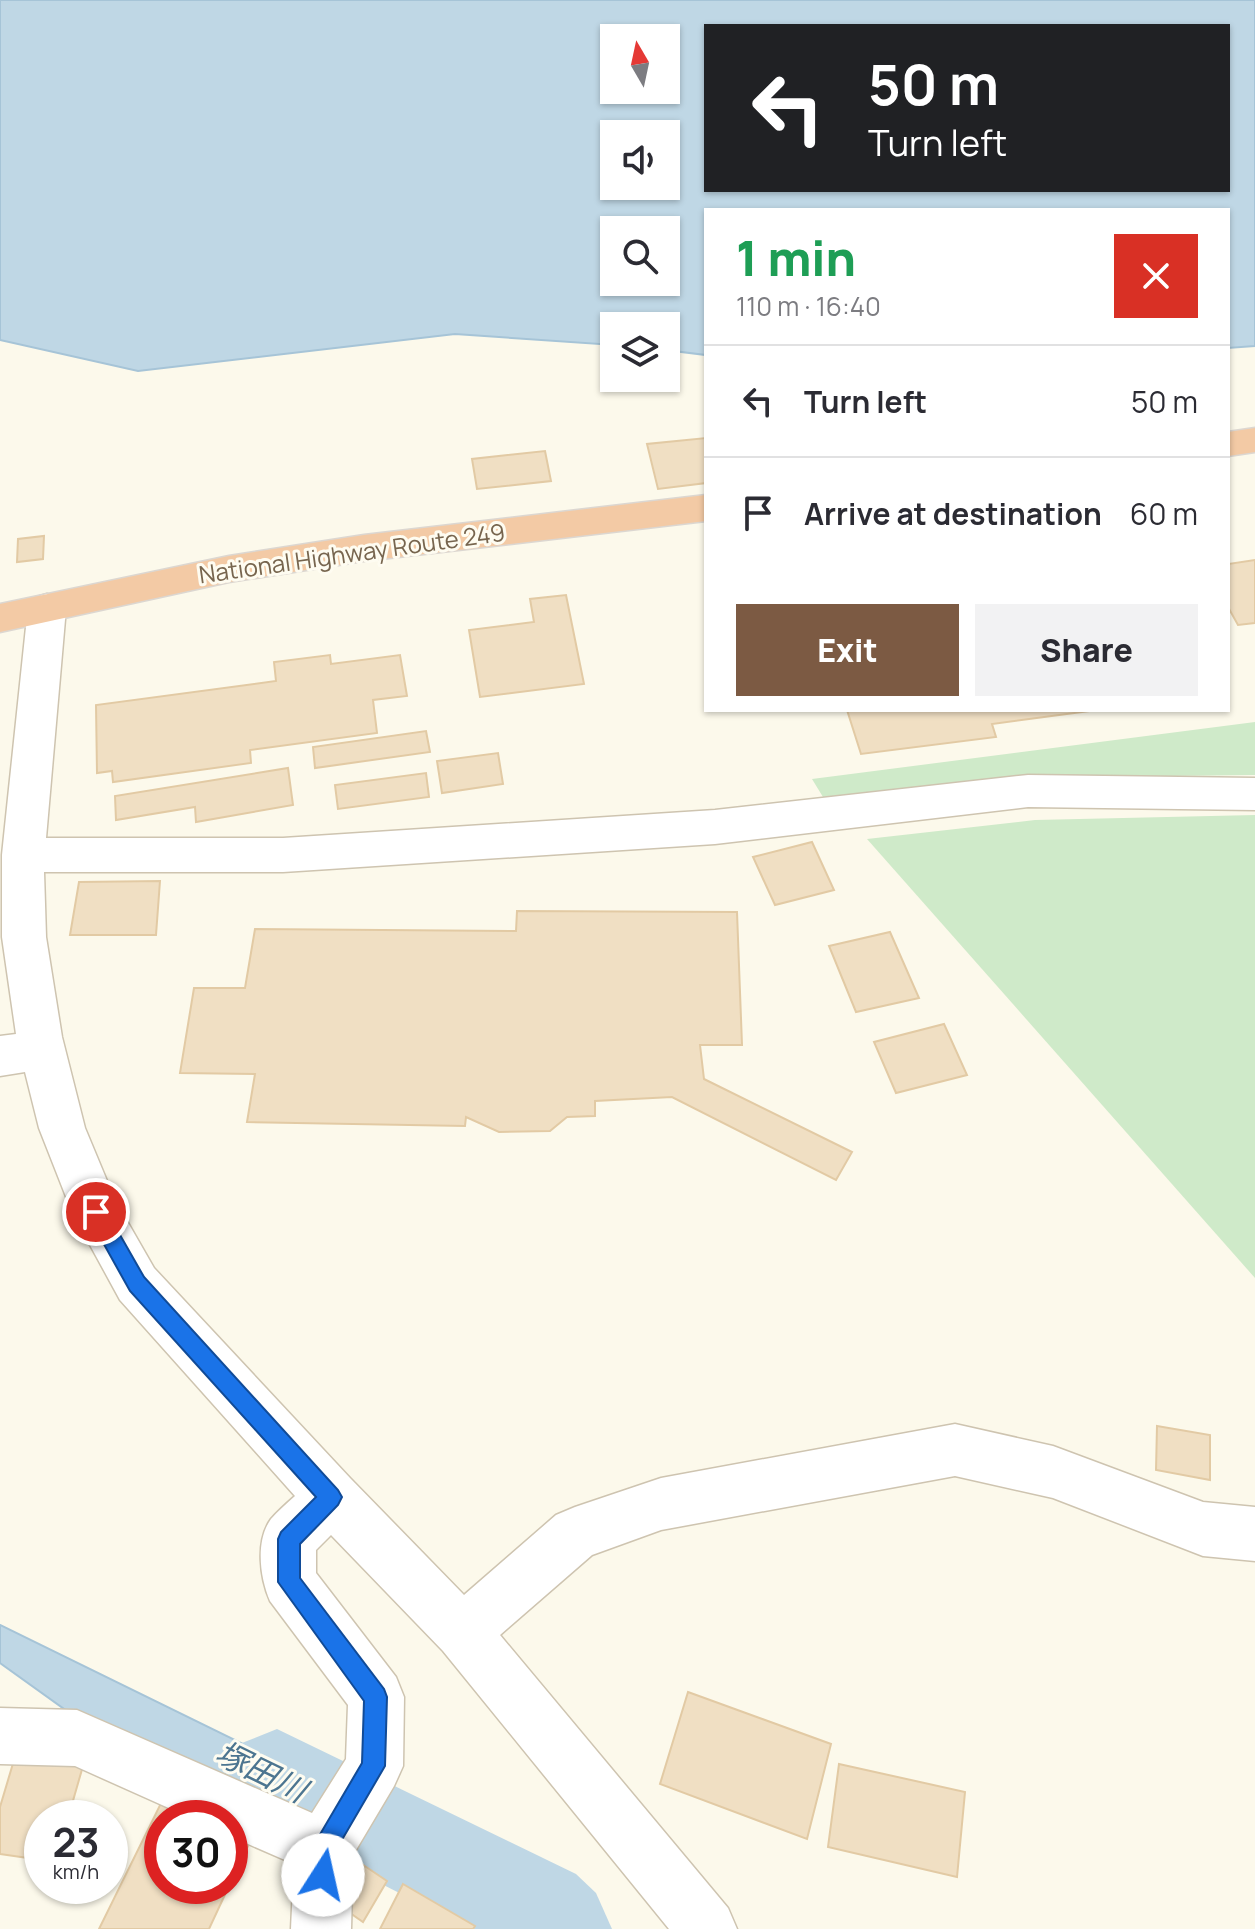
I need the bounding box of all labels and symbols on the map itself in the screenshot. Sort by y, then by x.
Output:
north arrow [600,24,680,104]
street label: National Highway Route 249 [197,515,507,590]
pin [62,1178,130,1246]
water label: 塚田川 [209,1730,317,1813]
speed limit sign: 30 [144,1800,248,1904]
position arrow [281,1833,365,1917]

